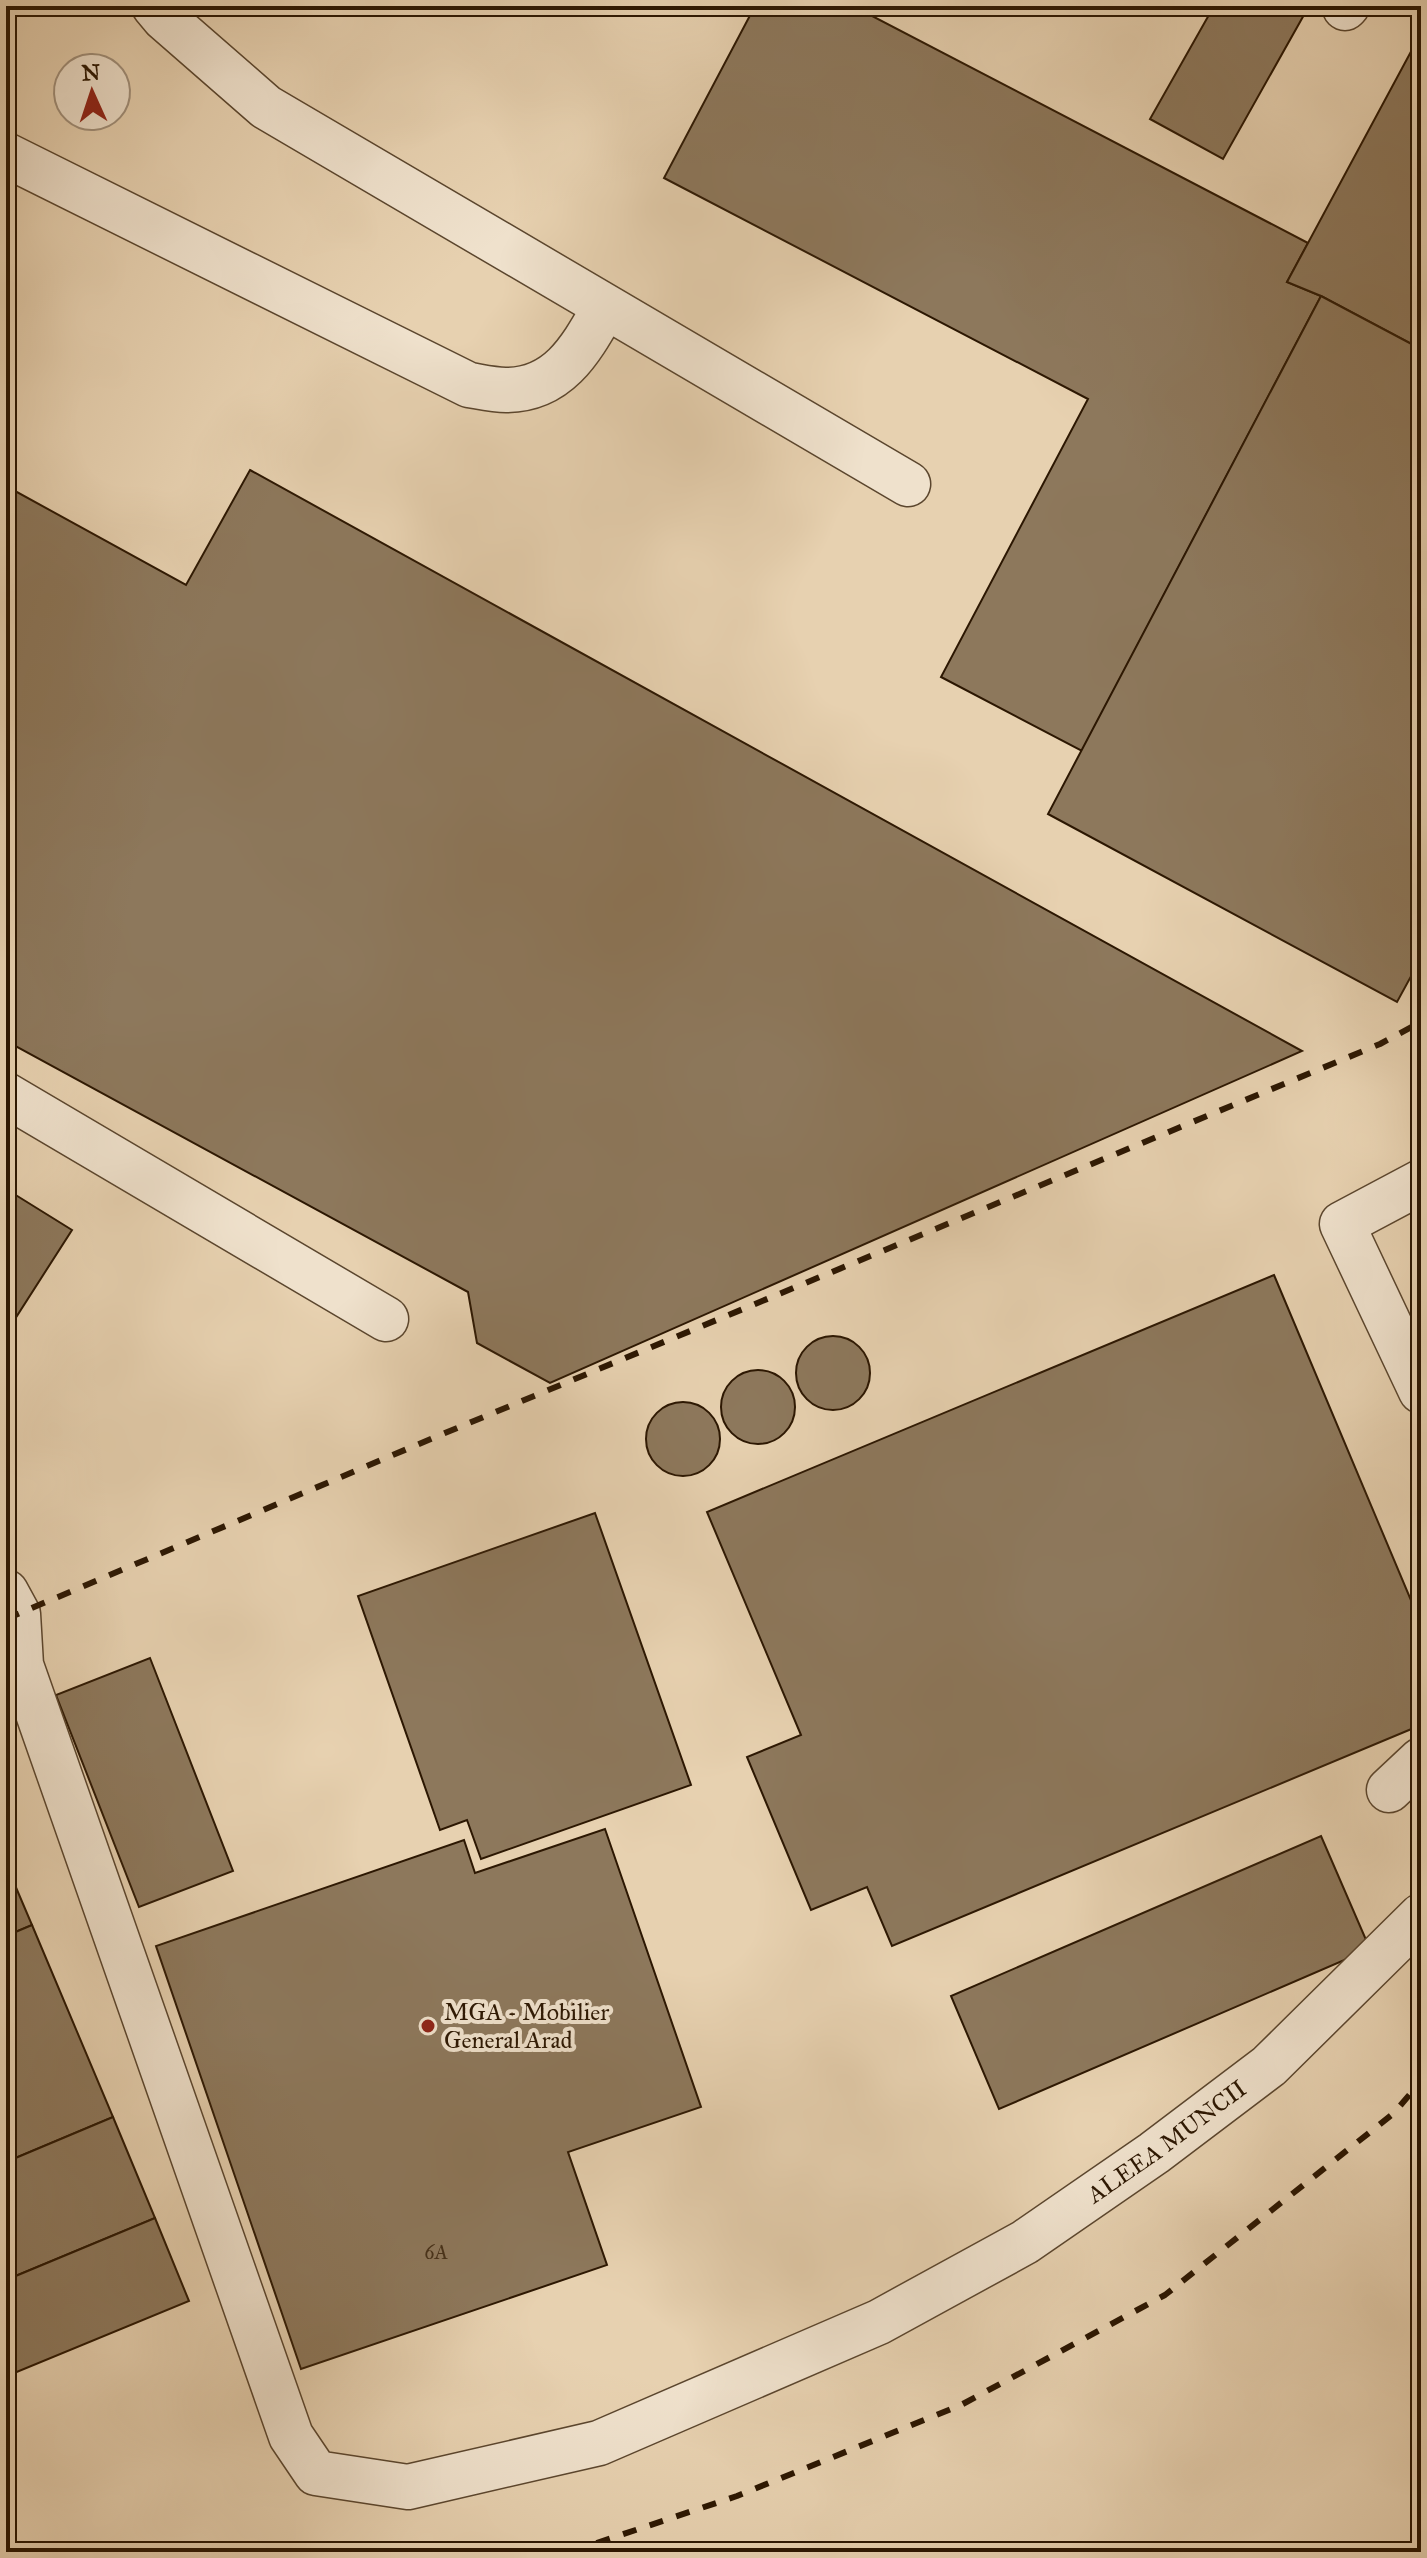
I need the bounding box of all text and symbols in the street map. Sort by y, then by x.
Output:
north arrow [52,52,132,132]
text: N [81,59,101,86]
place label: MGA - Mobilier General Arad [444,1997,609,2055]
marker: MGA - Mobilier General Arad [419,2017,437,2035]
street label: ALEEA MUNCII [1080,2073,1253,2210]
house number: 6A [424,2240,448,2264]

